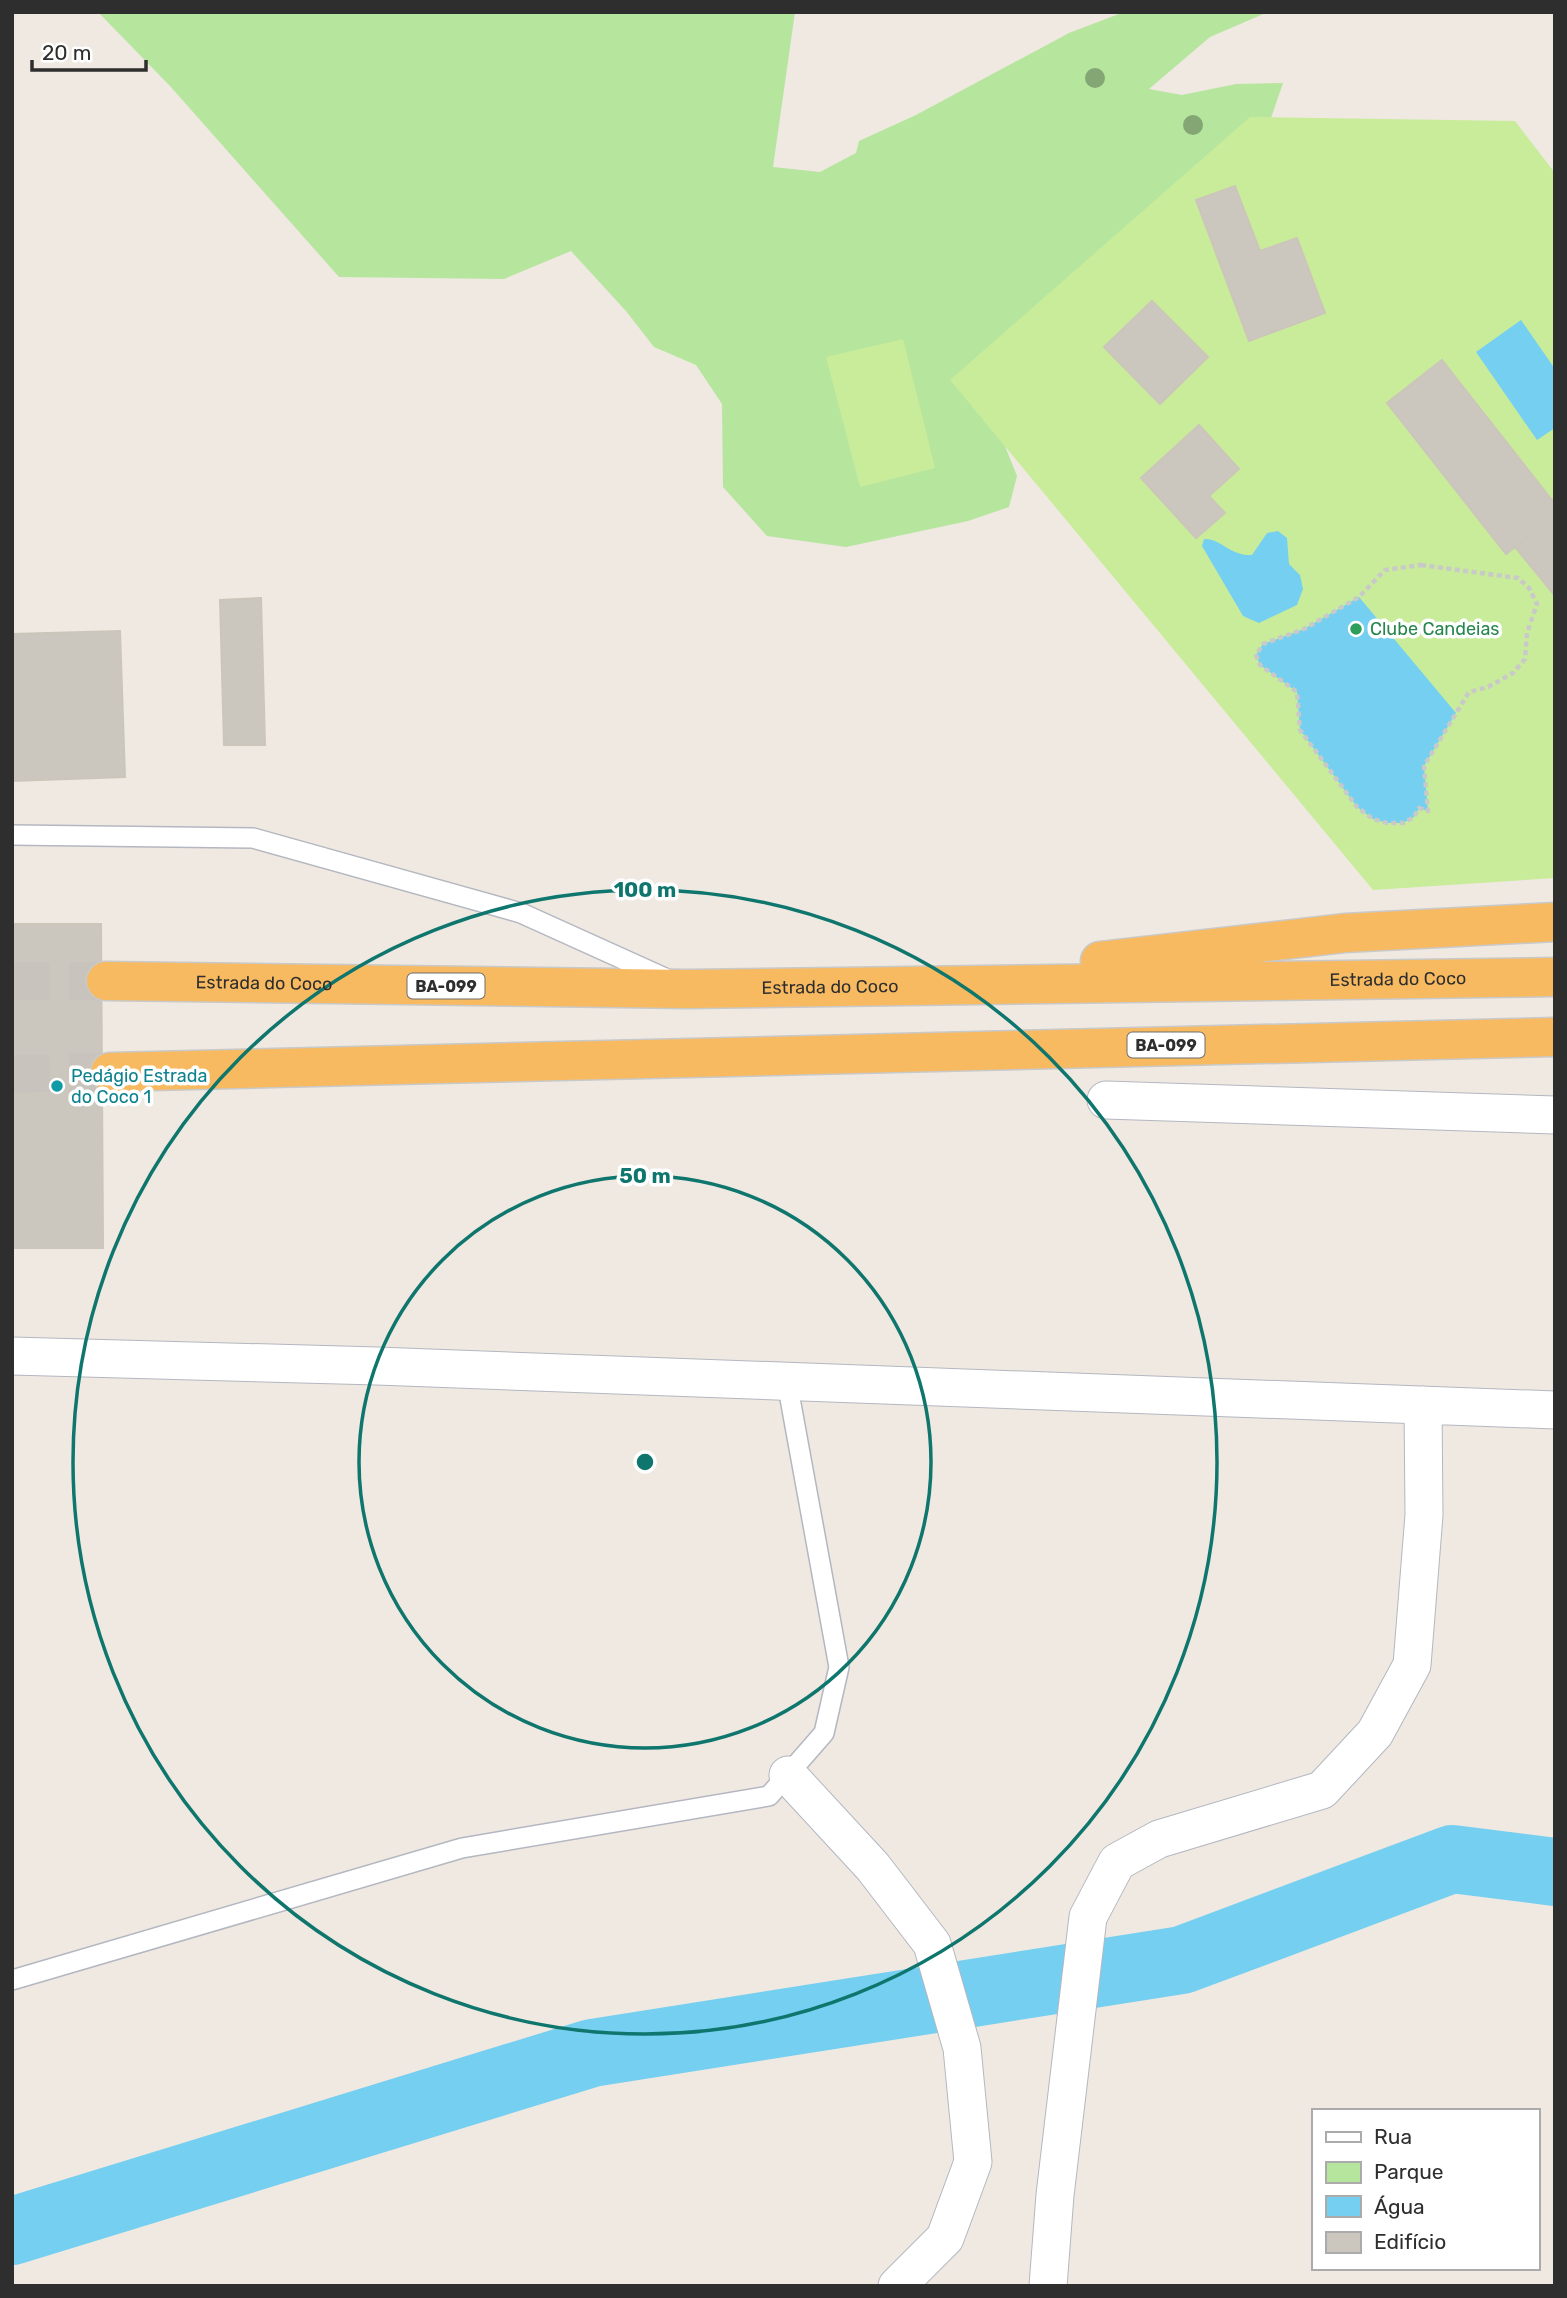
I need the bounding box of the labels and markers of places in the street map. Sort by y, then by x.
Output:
place label: Clube Candeias [1370,618,1500,640]
marker: Clube Candeias [1348,621,1364,637]
place label: Pedágio Estrada do Coco 1 [71,1065,207,1108]
marker: Pedágio Estrada do Coco 1 [49,1078,65,1094]
centre of rings [633,1450,657,1474]

